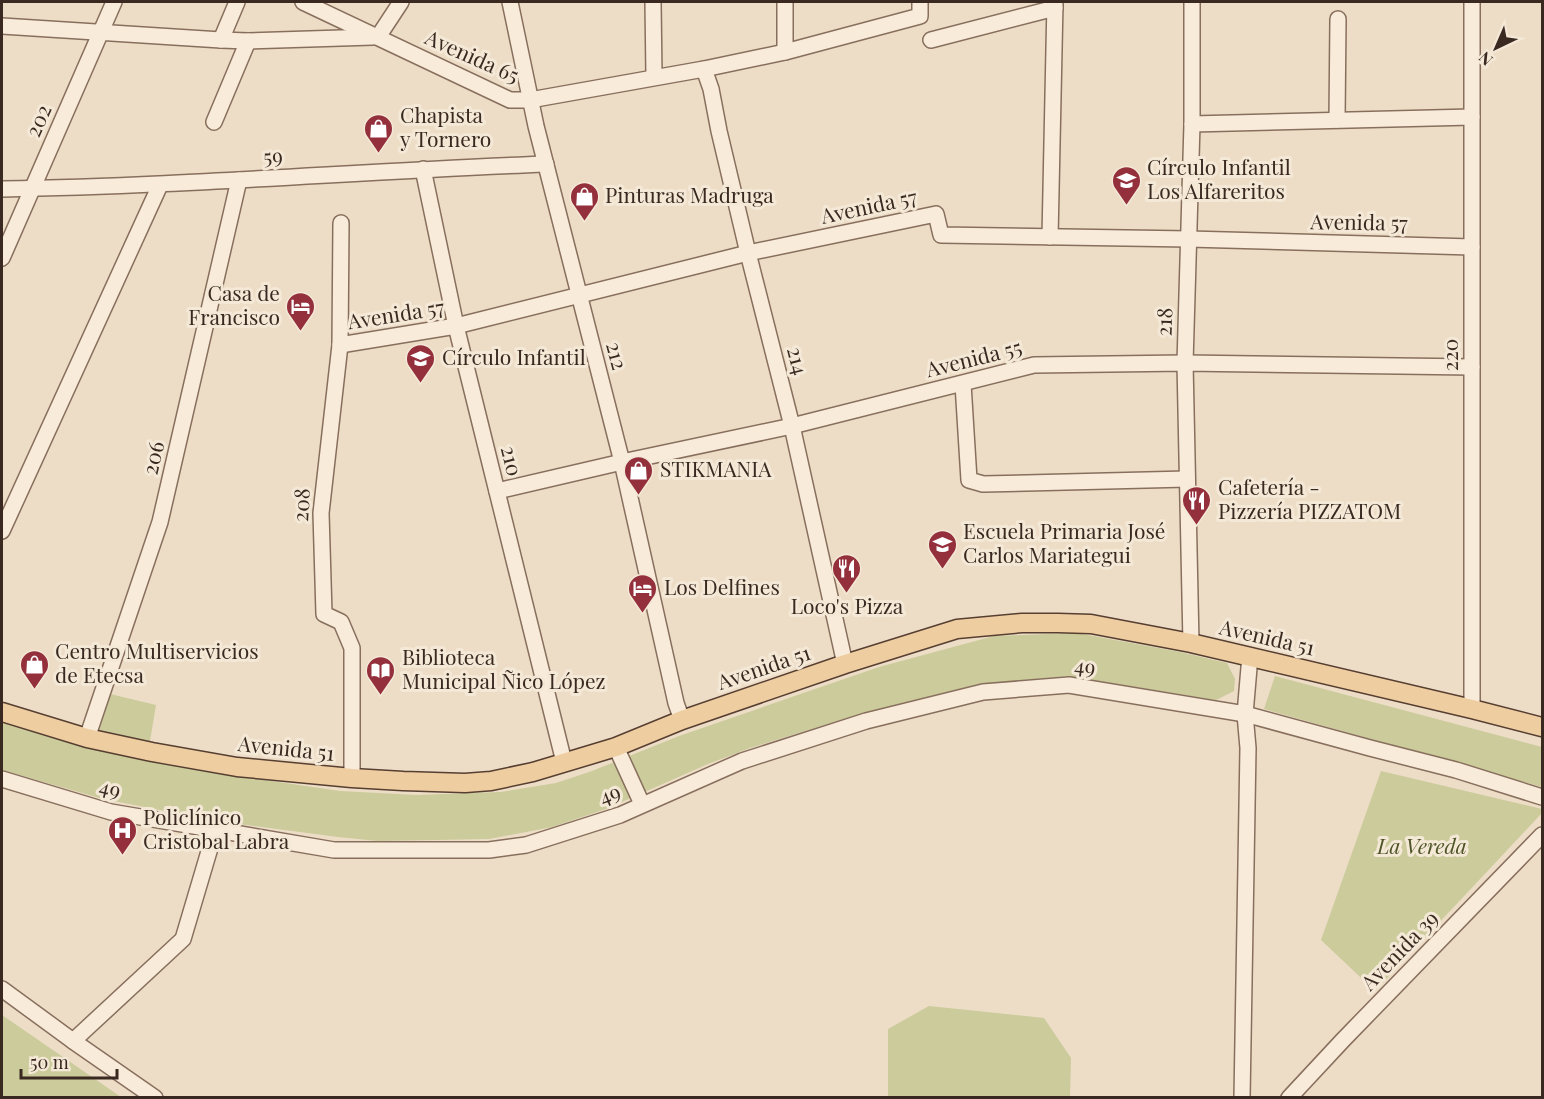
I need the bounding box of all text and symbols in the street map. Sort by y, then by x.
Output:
north arrow [1466,18,1526,78]
street label: Avenida 65 [421,22,524,88]
text: N [1473,47,1497,71]
street label: 202 [18,100,57,141]
place label: Chapista y Tornero [399,100,491,152]
shop icon: Chapista y Tornero [363,112,395,154]
street label: 59 [262,141,283,169]
place label: Círculo Infantil Los Alfareritos [1147,152,1291,204]
school or university icon: Círculo Infantil Los Alfareritos [1110,164,1142,206]
shop icon: Pinturas Madruga [568,180,600,222]
place label: Pinturas Madruga [605,180,774,208]
street label: Avenida 57 [817,181,920,229]
street label: Avenida 57 [1309,206,1408,236]
place label: Casa de Francisco [188,278,280,330]
hotel icon: Casa de Francisco [285,290,317,332]
street label: Avenida 57 [344,291,446,335]
street label: 218 [1149,307,1177,337]
street label: Avenida 55 [922,332,1024,383]
street label: 212 [601,338,635,373]
street label: 220 [1435,339,1463,371]
school or university icon: Círculo Infantil [405,342,437,384]
place label: Círculo Infantil [442,342,586,370]
street label: 214 [782,343,816,378]
street label: 206 [135,438,169,477]
street label: 210 [496,442,530,479]
shop icon: STIKMANIA [623,454,655,496]
place label: STIKMANIA [660,454,772,482]
place label: Cafetería - Pizzería PIZZATOM [1218,472,1401,524]
restaurant icon: Cafetería - Pizzería PIZZATOM [1181,484,1213,526]
street label: 208 [285,487,315,522]
place label: Escuela Primaria José Carlos Mariategui [963,516,1165,568]
school or university icon: Escuela Primaria José Carlos Mariategui [926,528,958,570]
restaurant icon: Loco's Pizza [831,552,863,594]
hotel icon: Los Delfines [627,572,659,614]
place label: Los Delfines [664,572,780,600]
place label: Loco's Pizza [791,591,904,619]
street label: Avenida 51 [1216,611,1318,661]
place label: Centro Multiservicios de Etecsa [55,636,259,688]
street label: Avenida 51 [712,637,814,695]
place label: Biblioteca Municipal Ñico López [402,642,606,694]
shop icon: Centro Multiservicios de Etecsa [18,648,50,690]
street label: 49 [1073,650,1097,680]
library icon: Biblioteca Municipal Ñico López [365,654,397,696]
street label: Avenida 51 [236,728,336,766]
street label: 49 [97,771,124,803]
street label: 49 [594,776,624,810]
place label: Policlínico Cristobal Labra [143,802,290,854]
hospital icon: Policlínico Cristobal Labra [106,814,138,856]
park label: La Vereda [1376,831,1467,859]
street label: Avenida 39 [1353,904,1444,996]
scale bar [21,1042,117,1080]
text: 50 m [30,1050,69,1074]

